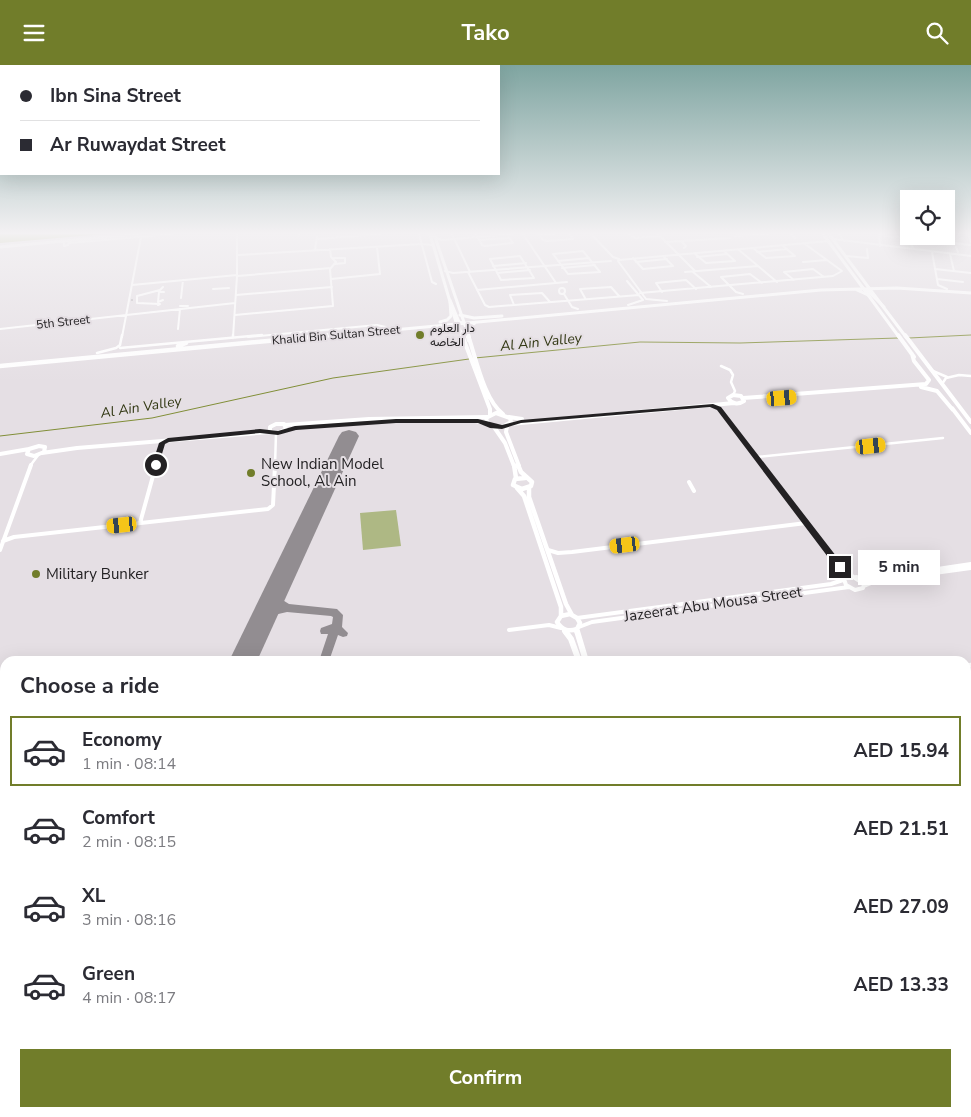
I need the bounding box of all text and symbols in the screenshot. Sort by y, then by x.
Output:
text: Tako [461,18,510,48]
icon: menu [20,19,48,47]
icon: search [923,19,951,47]
text: Ibn Sina Street [50,83,181,109]
text: Ar Ruwaydat Street [50,132,225,158]
map controls [900,190,955,245]
button: locate [900,190,955,245]
street label: 5th Street [35,311,92,333]
place label: دار العلوم الخاصه [430,320,475,350]
street label: Khalid Bin Sultan Street [271,321,402,349]
water label: Al Ain Valley [498,328,584,356]
marker: دار العلوم الخاصه [414,329,426,341]
car [766,389,797,407]
water label: Al Ain Valley [98,391,184,423]
car [855,437,886,455]
route start [145,454,167,476]
place label: New Indian Model School, Al Ain [261,454,384,491]
marker: New Indian Model School, Al Ain [245,467,257,479]
car [106,516,137,534]
car [609,536,640,554]
callout: 5 min [858,549,940,585]
route end [829,556,851,578]
text: 5 min [878,556,920,578]
place label: Military Bunker [46,564,149,584]
marker: Military Bunker [30,568,42,580]
street label: Jazeerat Abu Mousa Street [622,582,804,627]
text: Choose a ride [20,671,159,701]
text: Economy [82,727,162,753]
icon: car [22,729,67,774]
text: AED 15.94 [854,738,949,764]
text: 1 min · 08:14 [82,753,176,775]
text: Comfort [82,805,155,831]
icon: car [22,807,67,852]
text: AED 21.51 [854,816,949,842]
text: 2 min · 08:15 [82,831,176,853]
text: XL [82,883,105,909]
icon: car [22,885,67,930]
text: AED 27.09 [854,894,949,920]
text: 3 min · 08:16 [82,909,176,931]
text: Green [82,961,135,987]
icon: car [22,963,67,1008]
text: AED 13.33 [854,972,949,998]
text: 4 min · 08:17 [82,987,176,1009]
button: Confirm [20,1049,951,1107]

